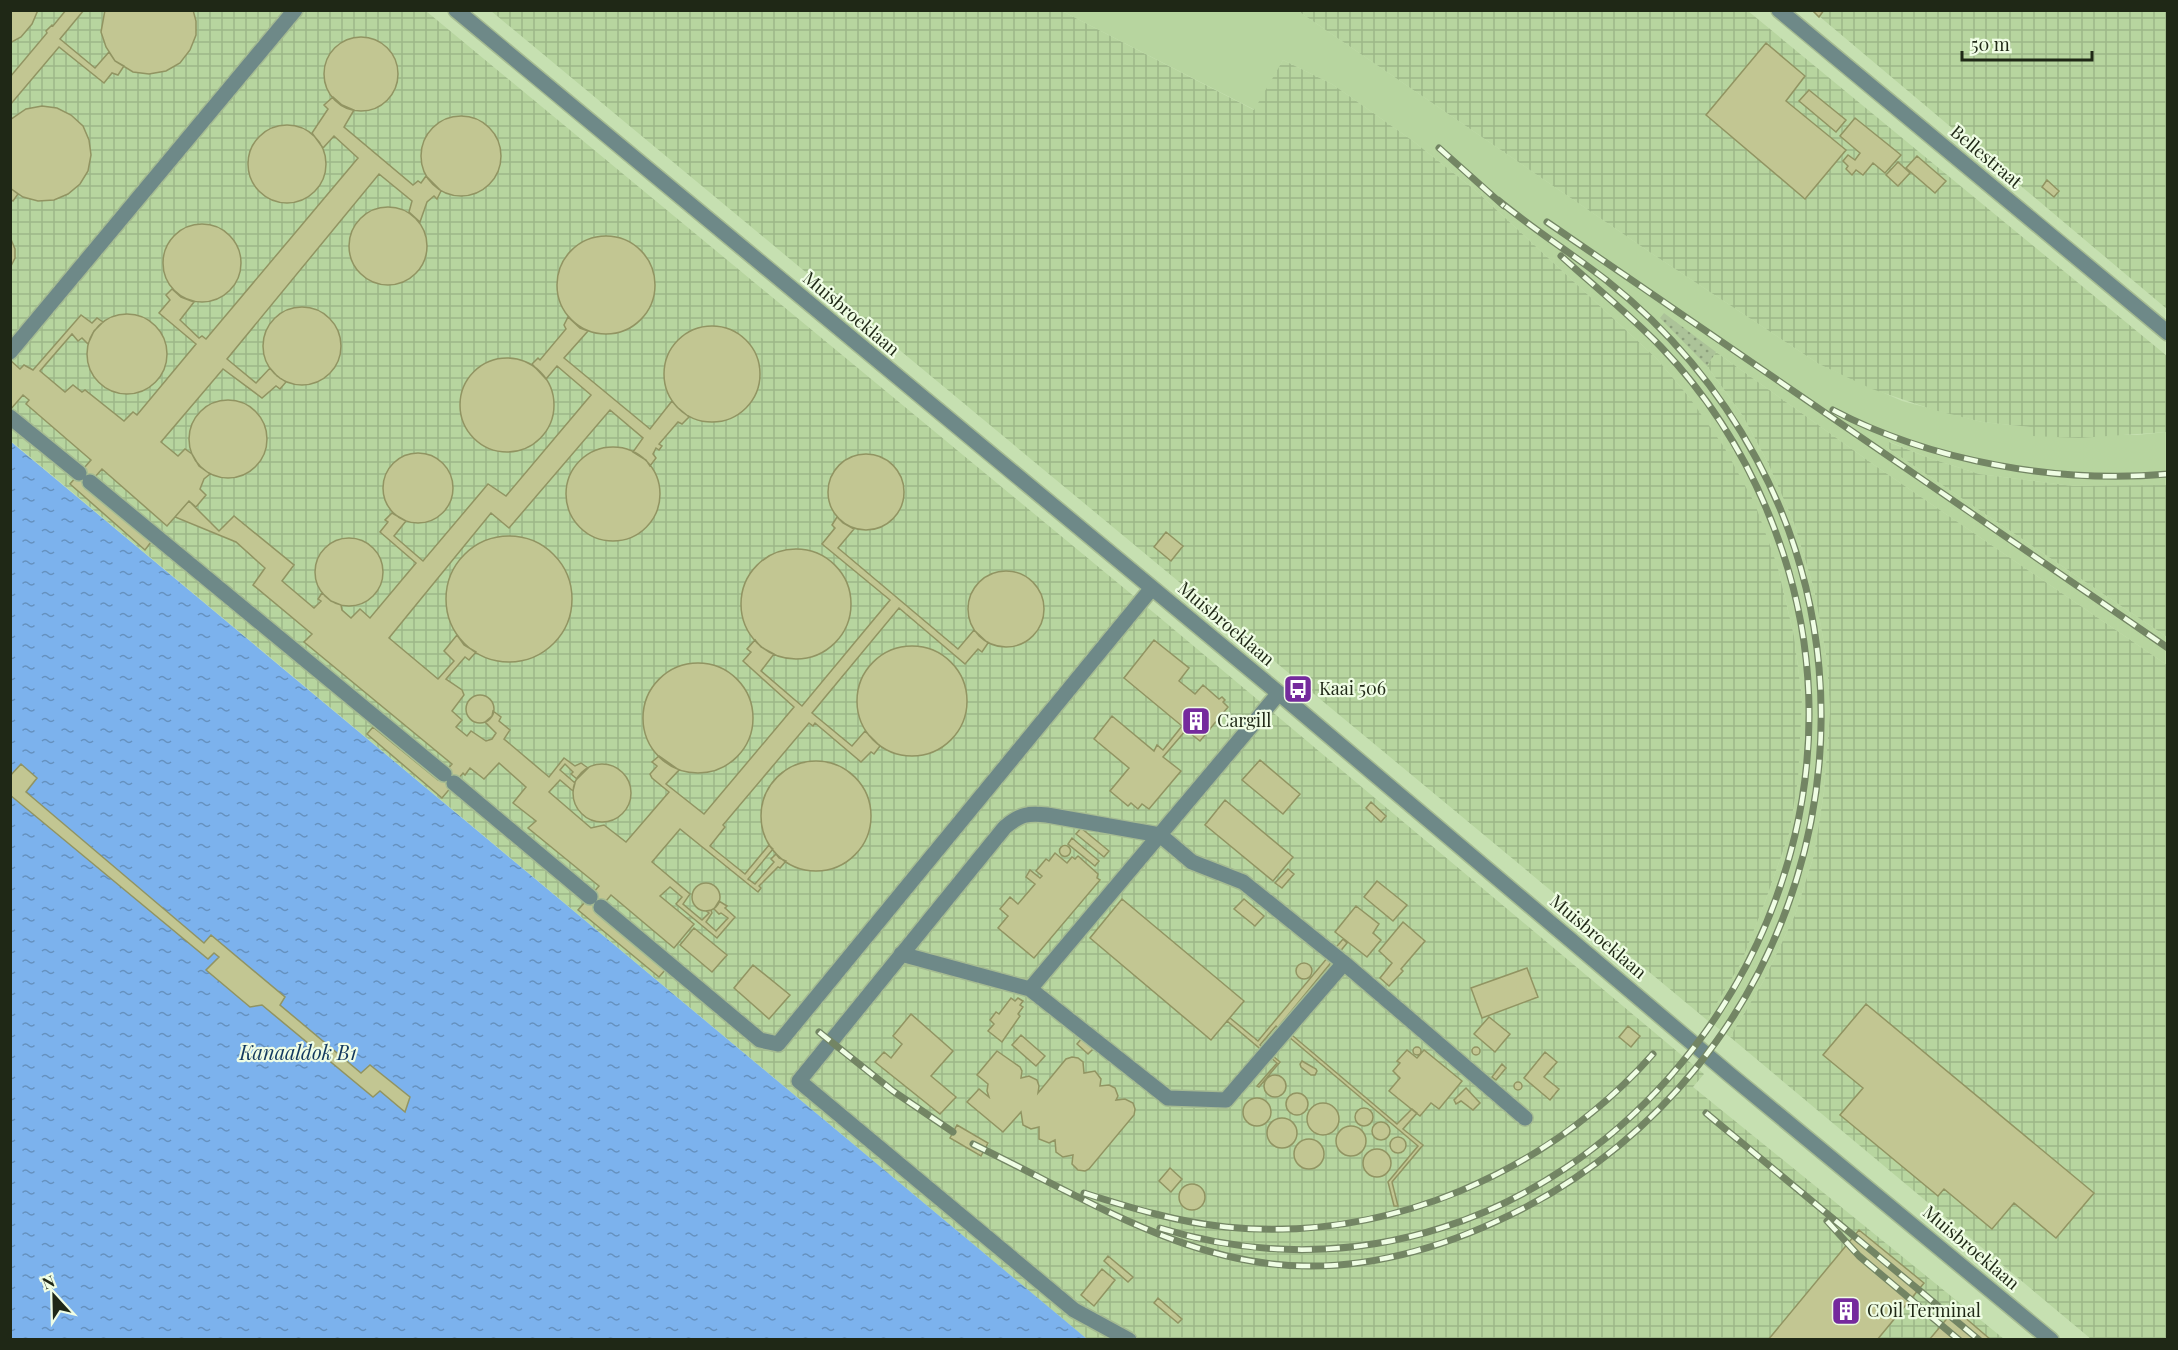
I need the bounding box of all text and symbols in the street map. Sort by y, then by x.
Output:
scale bar [1962,24,2092,62]
text: 50 m [1971,32,2010,56]
street label: Bellestraat [1946,119,2028,194]
street label: Muisbroeklaan [798,266,905,361]
street label: Muisbroeklaan [1173,576,1280,671]
bus stop icon: Kaai 506 [1282,673,1314,705]
place label: Kaai 506 [1319,676,1386,700]
building icon: Cargill [1180,705,1212,737]
place label: Cargill [1217,708,1271,732]
street label: Muisbroeklaan [1545,889,1652,984]
water label: Kanaaldok B1 [238,1038,357,1065]
street label: Muisbroeklaan [1918,1200,2025,1295]
north arrow [24,1266,84,1326]
text: N [39,1270,58,1294]
building icon: COil Terminal [1830,1295,1862,1327]
place label: COil Terminal [1867,1298,1981,1322]

